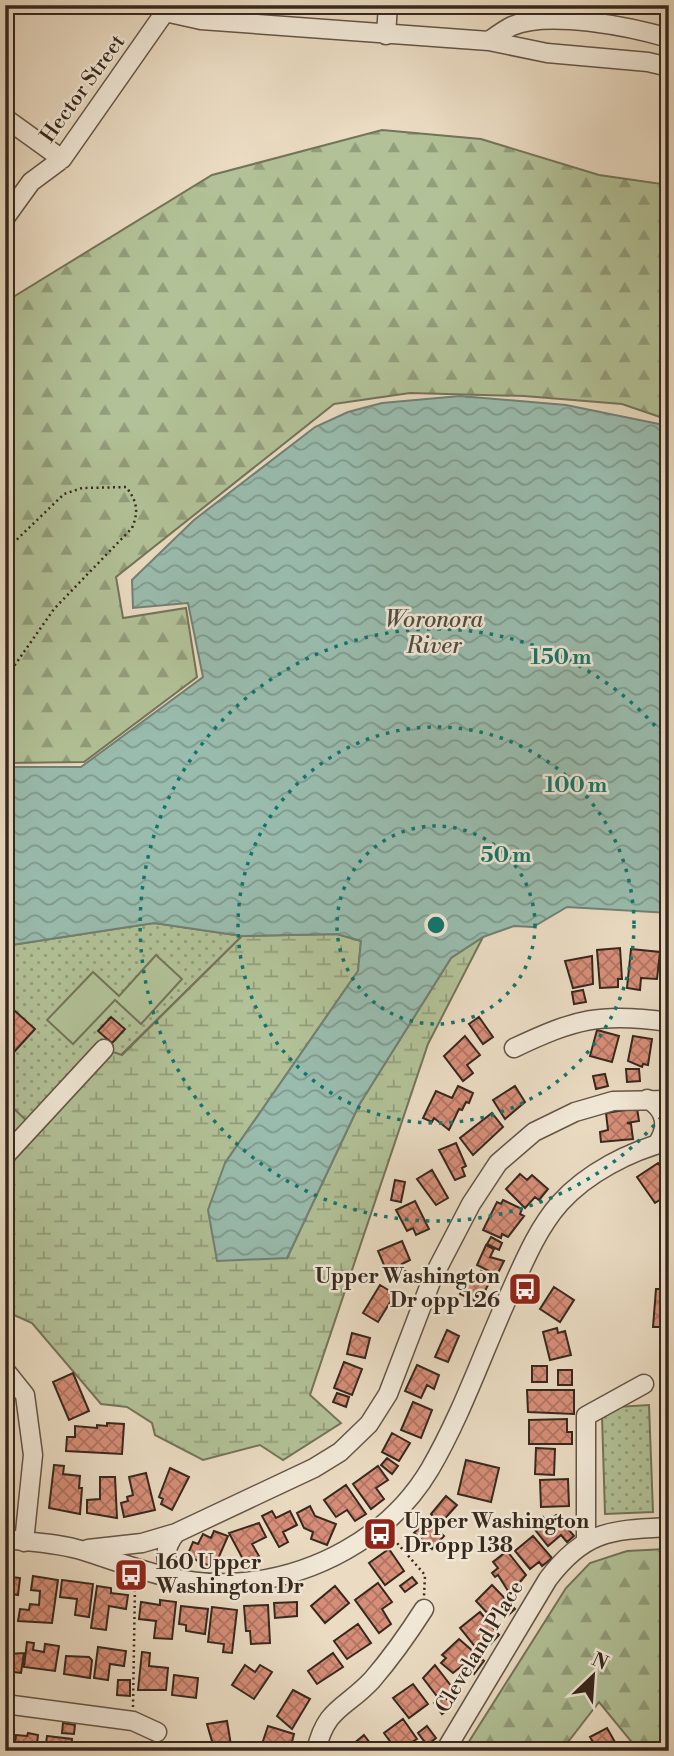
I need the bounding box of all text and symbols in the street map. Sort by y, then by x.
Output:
street label: Hector Street [35,29,131,148]
water label: Woronora River [385,606,483,660]
text: 150 m [531,645,591,671]
text: 100 m [545,773,607,799]
text: 50 m [481,843,531,869]
centre of rings [424,913,448,937]
place label: Upper Washington Dr opp 126 [315,1264,500,1314]
bus stop icon: Upper Washington Dr opp 126 [506,1270,544,1308]
place label: Upper Washington Dr opp 138 [404,1509,589,1559]
bus stop icon: Upper Washington Dr opp 138 [361,1515,399,1553]
place label: 160 Upper Washington Dr [155,1550,304,1600]
bus stop icon: 160 Upper Washington Dr [112,1556,150,1594]
street label: Cleveland Place [430,1576,530,1718]
north arrow [558,1640,628,1710]
text: N [588,1647,612,1676]

